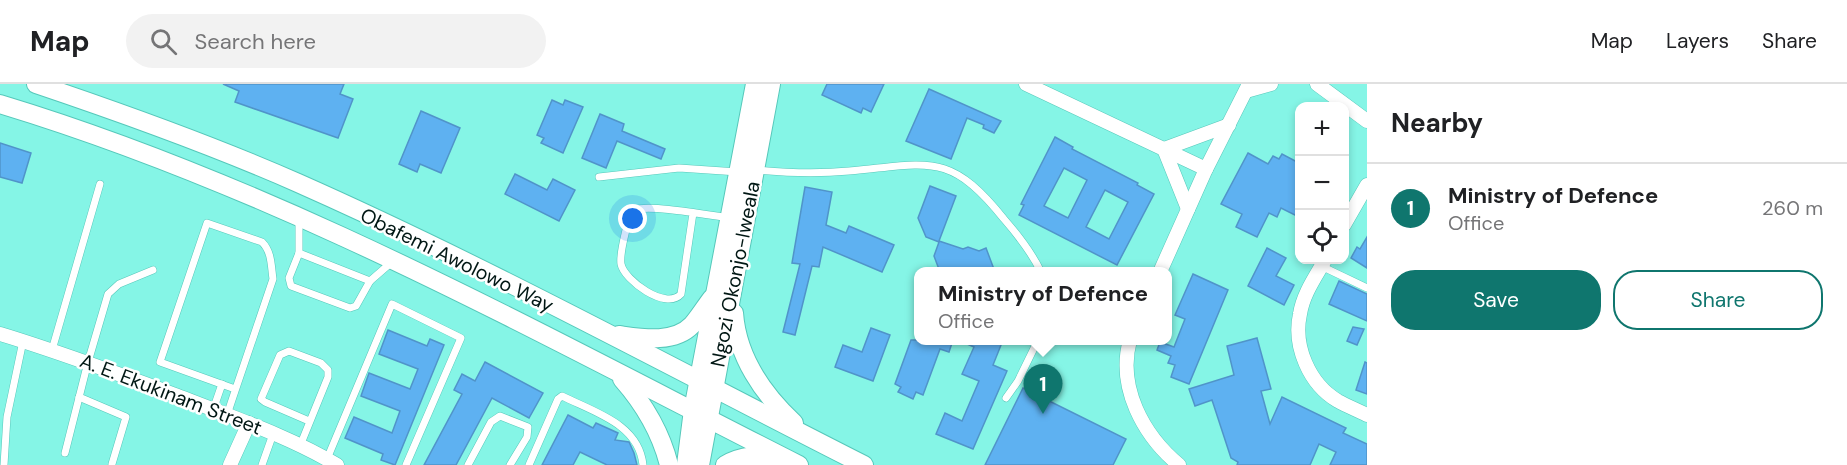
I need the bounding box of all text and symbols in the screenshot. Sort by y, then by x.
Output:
search box [126,14,546,68]
text: Map [30,23,90,60]
icon: search [147,25,180,58]
text: Search here [195,27,316,56]
text: Map [1591,27,1633,55]
text: Layers [1666,27,1729,55]
text: Share [1762,27,1817,55]
map controls [1295,102,1349,264]
button: + [1295,102,1349,156]
text: Nearby [1391,106,1483,140]
button: − [1295,156,1349,210]
street label: Ngozi Okonjo-Iweala [704,179,766,369]
text: Ministry of Defence [1448,181,1658,210]
text: 1 [1407,195,1414,221]
text: 260 m [1762,195,1823,221]
street label: Obafemi Awolowo Way [356,202,558,318]
your location [618,204,647,233]
button: locate [1295,210,1349,264]
text: Office [1448,210,1504,236]
popup [914,267,1172,345]
button: Save [1391,270,1601,330]
button: Share [1613,270,1823,330]
text: Ministry of Defence [938,279,1148,308]
text: Office [938,308,994,334]
street label: A. E. Ekukinam Street [76,347,266,441]
pin: 1 [1024,364,1062,414]

